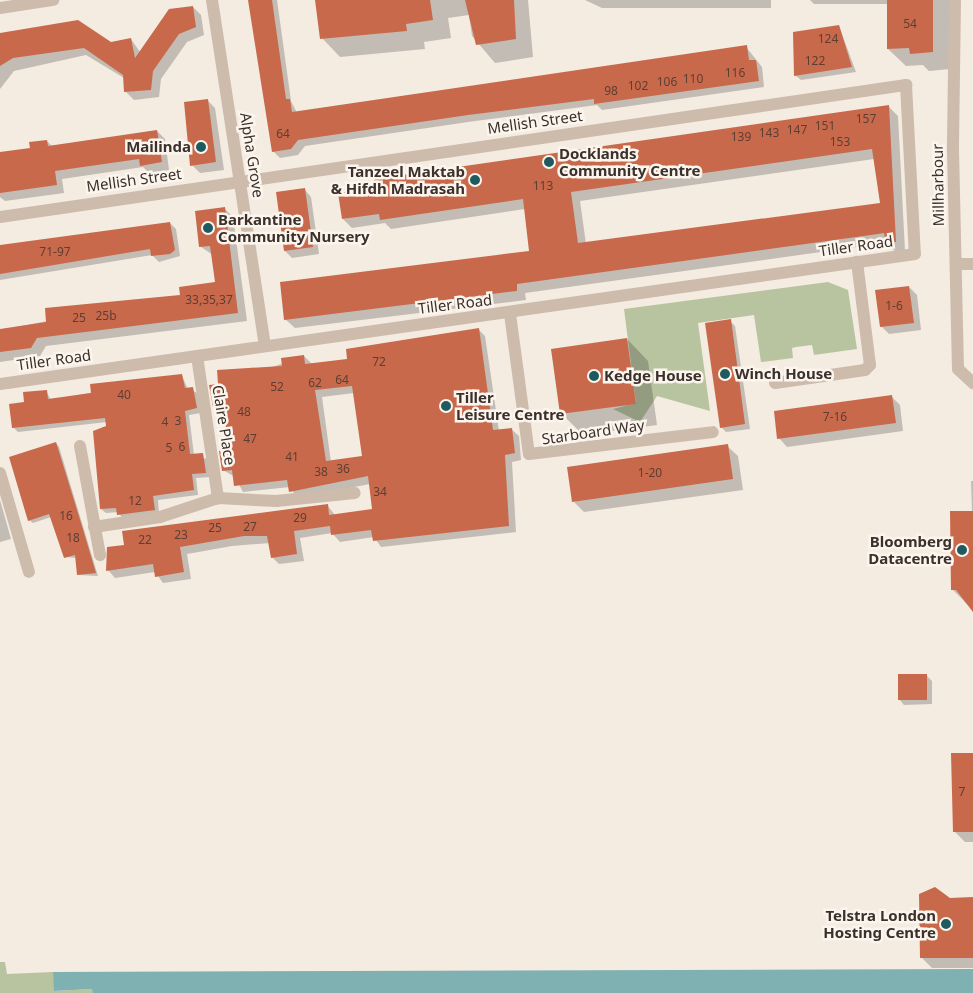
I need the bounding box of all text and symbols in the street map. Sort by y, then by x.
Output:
house number: 54 [903,17,917,31]
house number: 124 [818,32,838,46]
house number: 122 [805,54,825,68]
house number: 116 [725,66,745,80]
house number: 110 [683,72,703,86]
house number: 106 [657,75,677,89]
house number: 102 [628,79,648,93]
house number: 98 [604,84,618,98]
street label: Mellish Street [486,106,584,138]
street label: Alpha Grove [236,111,268,199]
house number: 157 [856,112,876,126]
house number: 151 [815,119,835,133]
house number: 147 [787,123,807,137]
house number: 143 [759,126,779,140]
house number: 64 [276,127,290,141]
house number: 139 [731,130,751,144]
house number: 153 [830,135,850,149]
place label: Mailinda [126,138,191,156]
marker: Mailinda [195,141,207,153]
street label: Millharbour [928,143,948,227]
place label: Docklands Community Centre [559,144,700,179]
marker: Docklands Community Centre [543,156,555,168]
place label: Tanzeel Maktab & Hifdh Madrasah [331,162,465,197]
street label: Mellish Street [85,164,183,196]
marker: Tanzeel Maktab & Hifdh Madrasah [469,174,481,186]
house number: 113 [533,179,553,193]
place label: Barkantine Community Nursery [218,210,370,245]
marker: Barkantine Community Nursery [202,222,214,234]
street label: Tiller Road [818,232,894,260]
house number: 71-97 [39,245,71,259]
street label: Tiller Road [417,291,493,317]
house number: 33,35,37 [185,293,233,307]
house number: 1-6 [885,299,903,313]
house number: 25b [95,309,117,323]
house number: 25 [72,311,86,325]
street label: Tiller Road [16,346,92,374]
house number: 72 [372,355,386,369]
place label: Winch House [735,365,832,383]
place label: Kedge House [604,367,702,385]
marker: Winch House [719,368,731,380]
marker: Kedge House [588,370,600,382]
house number: 64 [335,373,349,387]
house number: 62 [308,376,322,390]
house number: 52 [270,380,284,394]
street label: Claire Place [209,384,239,466]
house number: 40 [117,388,131,402]
place label: Tiller Leisure Centre [456,388,565,423]
marker: Tiller Leisure Centre [440,400,452,412]
house number: 48 [237,405,251,419]
house number: 7-16 [823,410,847,424]
house number: 3 [175,414,181,428]
house number: 4 [162,415,168,429]
street label: Starboard Way [540,416,646,448]
house number: 47 [243,432,257,446]
house number: 6 [179,440,185,454]
house number: 5 [166,441,172,455]
house number: 41 [285,450,299,464]
house number: 36 [336,462,350,476]
house number: 38 [314,465,328,479]
house number: 1-20 [638,466,662,480]
house number: 34 [373,485,387,499]
house number: 12 [128,494,142,508]
house number: 16 [59,509,73,523]
house number: 29 [293,511,307,525]
house number: 27 [243,520,257,534]
house number: 25 [208,521,222,535]
house number: 23 [174,528,188,542]
house number: 18 [66,531,80,545]
place label: Bloomberg Datacentre [868,532,952,567]
house number: 22 [138,533,152,547]
marker: Bloomberg Datacentre [956,544,968,556]
house number: 7 [959,785,965,799]
place label: Telstra London Hosting Centre [823,906,936,941]
marker: Telstra London Hosting Centre [940,918,952,930]

